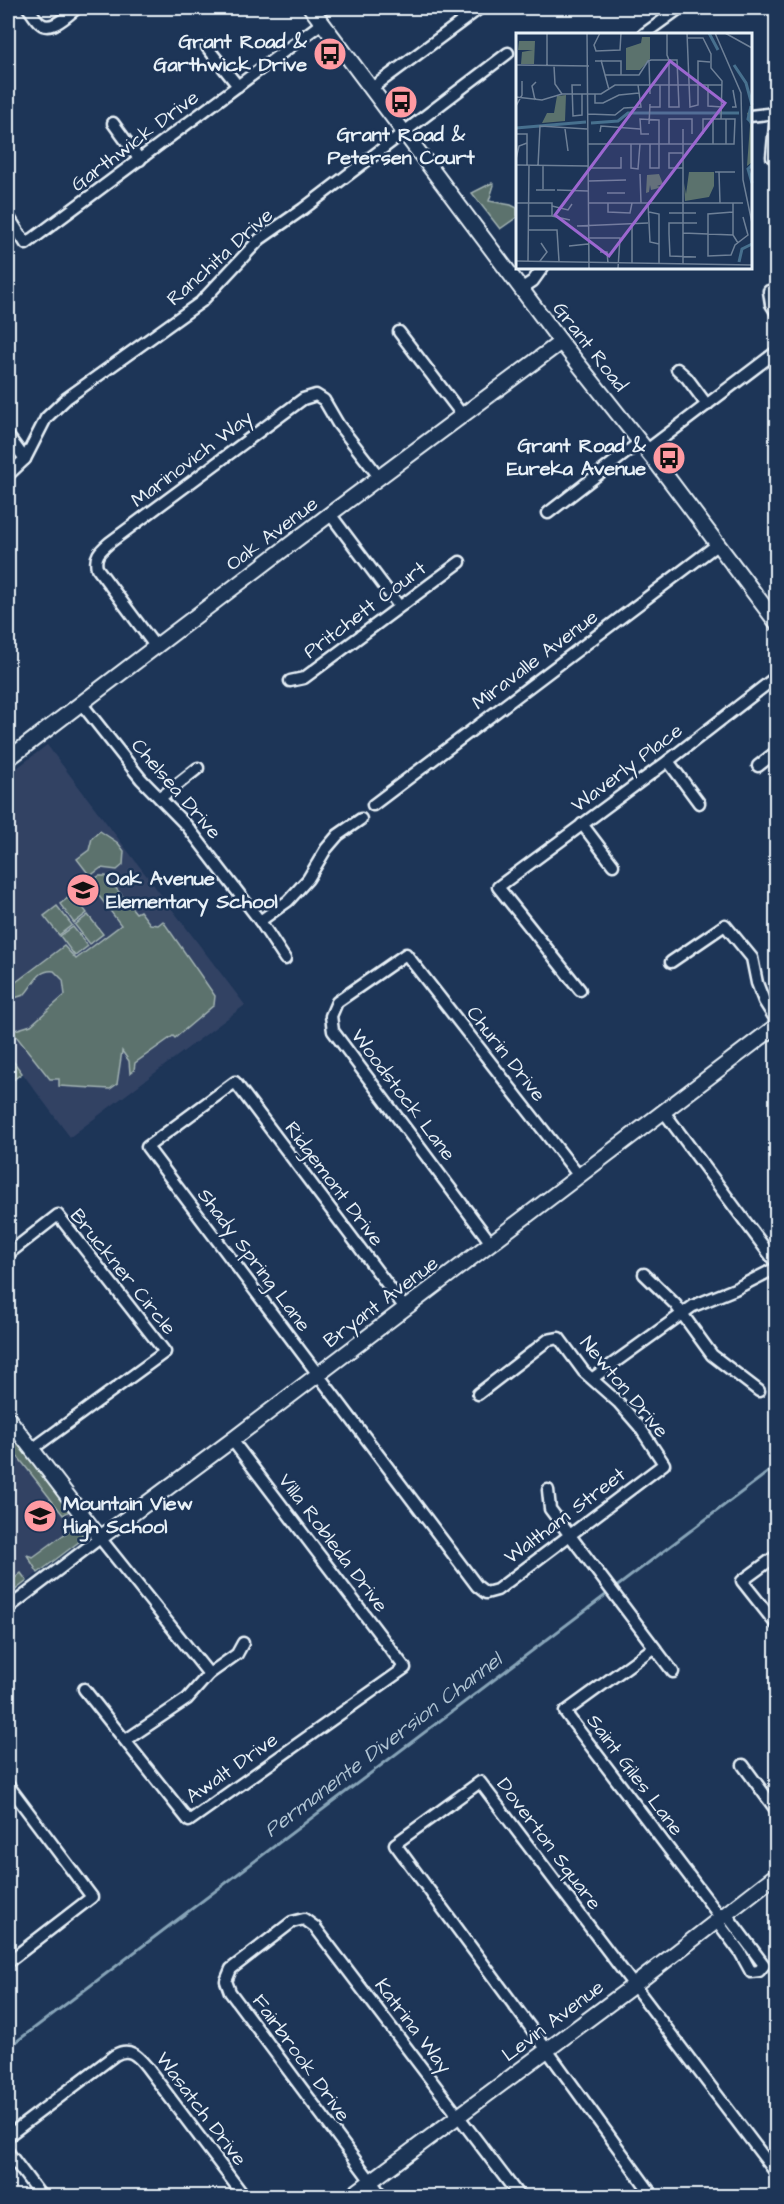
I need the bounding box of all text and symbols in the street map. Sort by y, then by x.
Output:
place label: Grant Road & Garthwick Drive [154,28,308,79]
inset map [516,33,751,268]
bus stop icon: Grant Road & Garthwick Drive [312,36,348,72]
street label: Garthwick Drive [65,84,205,198]
bus stop icon: Grant Road & Petersen Court [383,84,419,120]
place label: Grant Road & Petersen Court [327,121,475,172]
street label: Ranchita Drive [161,201,279,312]
street label: Grant Road [546,296,634,398]
street label: Marinovich Way [125,404,259,515]
place label: Grant Road & Eureka Avenue [507,432,647,483]
bus stop icon: Grant Road & Eureka Avenue [651,440,687,476]
street label: Oak Avenue [220,490,324,578]
street label: Pritchett Court [298,555,432,665]
street label: Miravalle Avenue [466,603,604,717]
street label: Waverly Place [566,717,689,820]
street label: Chelsea Drive [124,733,228,846]
place label: Oak Avenue Elementary School [106,865,278,917]
school or university icon: Oak Avenue Elementary School [65,872,101,908]
street label: Churin Drive [460,1000,552,1108]
street label: Woodstock Lane [344,1023,462,1167]
street label: Ridgemont Drive [277,1116,390,1253]
street label: Shady Spring Lane [190,1182,317,1338]
street label: Bruckner Circle [63,1203,183,1341]
street label: Bryant Avenue [318,1249,445,1355]
street label: Newton Drive [573,1330,675,1444]
street label: Waltham Street [498,1461,632,1571]
street label: Villa Robleda Drive [271,1468,395,1618]
place label: Mountain View High School [63,1490,193,1542]
school or university icon: Mountain View High School [22,1498,58,1534]
water label: Permanente Diversion Channel [258,1644,510,1844]
street label: Saint Giles Lane [580,1708,690,1842]
street label: Awalt Drive [180,1726,284,1810]
street label: Doverton Square [490,1772,608,1916]
street label: Katrina Way [367,1973,458,2080]
street label: Levin Avenue [496,1973,610,2069]
street label: Fairbrook Drive [245,1989,357,2128]
street label: Wasatch Drive [149,2046,253,2172]

